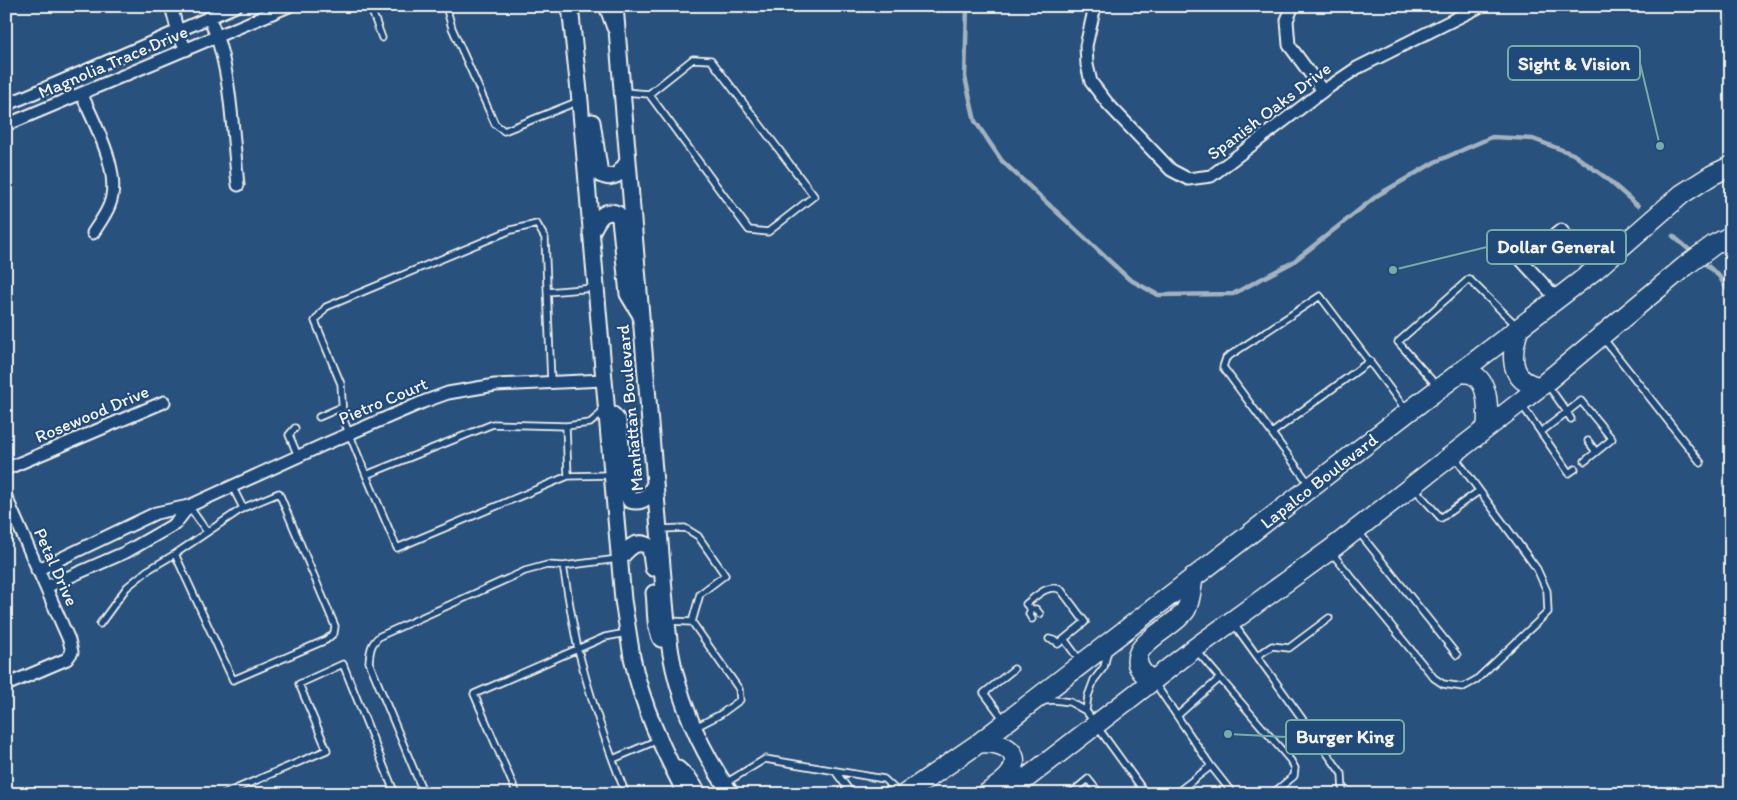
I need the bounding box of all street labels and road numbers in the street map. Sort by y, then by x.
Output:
street label: Magnolia Trace Drive [35,21,191,103]
street label: Spanish Oaks Drive [1203,57,1335,165]
street label: Manhattan Boulevard [612,324,648,492]
street label: Pietro Court [335,372,431,430]
street label: Rosewood Drive [32,380,152,448]
street label: Lapalco Boulevard [1256,428,1382,534]
street label: Petal Drive [29,525,83,609]

